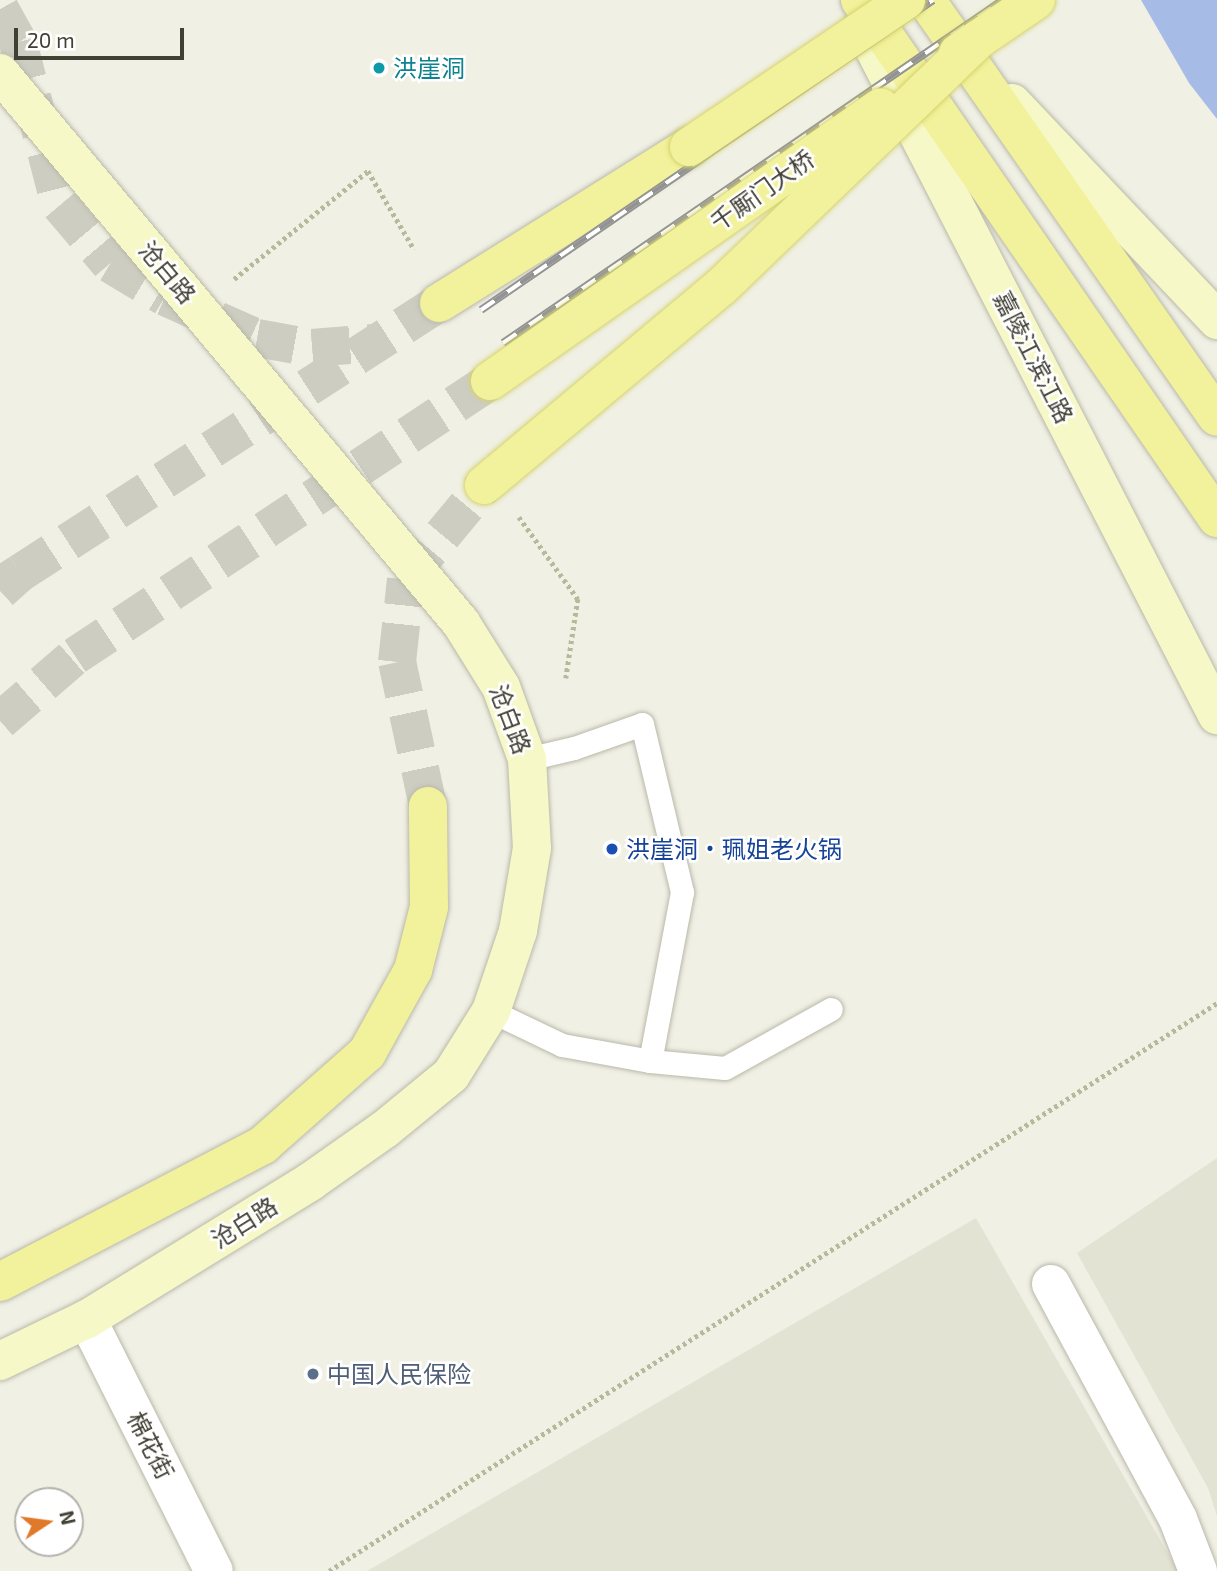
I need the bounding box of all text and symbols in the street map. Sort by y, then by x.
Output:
scale bar [18,14,187,58]
text: 20 m [27,27,75,52]
place label: 洪崖洞 [393,54,465,82]
marker: 洪崖洞 [371,60,387,76]
street label: 千厮门大桥 [705,144,819,236]
street label: 沧白路 [134,235,202,309]
street label: 嘉陵江滨江路 [988,286,1080,428]
street label: 沧白路 [485,680,537,758]
place label: 洪崖洞‧珮姐老火锅 [626,835,842,863]
marker: 洪崖洞‧珮姐老火锅 [604,841,620,857]
street label: 沧白路 [206,1191,282,1253]
place label: 中国人民保险 [327,1360,471,1388]
marker: 中国人民保险 [305,1366,321,1382]
street label: 棉花街 [122,1406,180,1484]
north arrow [14,1487,84,1557]
text: N [55,1508,81,1527]

